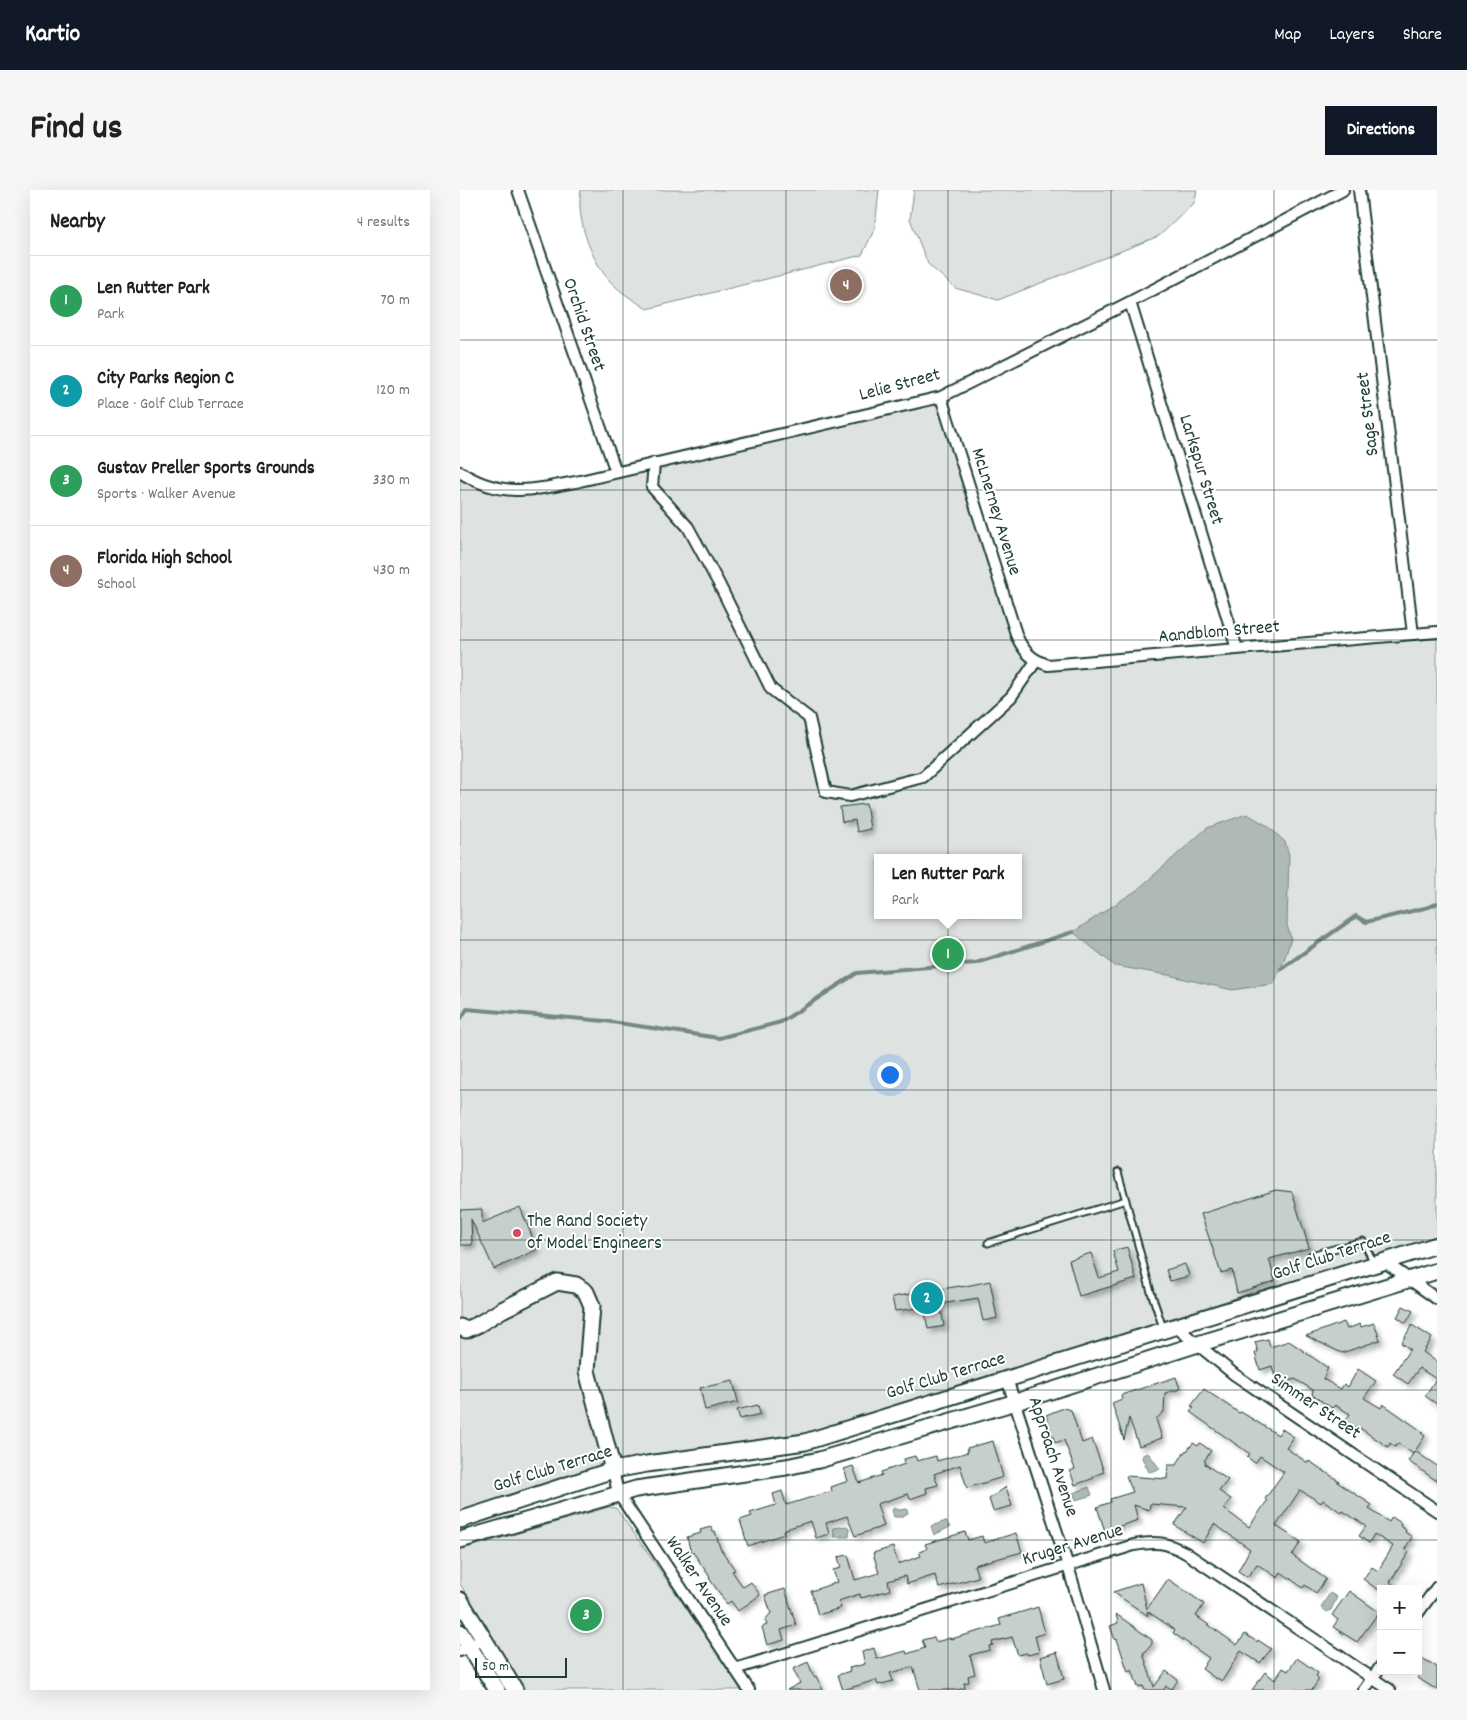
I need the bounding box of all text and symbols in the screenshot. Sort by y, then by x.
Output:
text: Kartio [25,18,80,52]
text: Map [1274,23,1301,48]
text: Layers [1329,23,1375,48]
text: Share [1403,23,1442,48]
text: Find us [30,105,122,155]
button: Directions [1325,106,1437,155]
text: Nearby [50,208,105,238]
text: 4 results [357,211,410,234]
pin: 4 [830,266,862,304]
street label: Orchid Street [554,275,612,375]
text: Len Rutter Park [97,276,210,303]
text: 1 [64,289,68,312]
text: 70 m [380,289,410,312]
text: Park [97,303,124,326]
street label: Lelie Street [856,362,944,410]
text: City Parks Region C [97,366,234,393]
street label: Sage Street [1350,370,1388,458]
text: 2 [63,379,70,402]
text: 120 m [376,379,410,402]
text: Place · Golf Club Terrace [97,393,244,416]
street label: Larkspur Street [1170,412,1230,528]
street label: McLnerney Avenue [963,445,1027,579]
text: Gustav Preller Sports Grounds [97,456,315,483]
text: 3 [62,469,70,492]
text: 330 m [372,469,410,492]
text: Sports · Walker Avenue [97,483,236,506]
text: Florida High School [97,546,232,573]
text: 4 [63,559,69,582]
text: 430 m [373,559,410,582]
text: School [97,573,136,596]
street label: Aandblom Street [1157,614,1281,652]
popup [874,854,1022,919]
text: Len Rutter Park [892,862,1004,889]
text: Park [892,889,919,912]
pin: 1 [932,935,964,973]
your location [877,1062,903,1088]
place label: The Rand Society of Model Engineers [527,1209,662,1258]
street label: Golf Club Terrace [1269,1225,1395,1289]
marker: The Rand Society of Model Engineers [511,1227,523,1239]
pin: 2 [911,1279,943,1317]
street label: Golf Club Terrace [883,1346,1009,1408]
street label: Simmer Street [1264,1367,1366,1447]
street label: Approach Avenue [1020,1393,1084,1521]
street label: Golf Club Terrace [490,1439,616,1501]
street label: Kruger Avenue [1019,1518,1127,1574]
street label: Walker Avenue [658,1531,738,1633]
map controls [1377,1585,1422,1675]
button: + [1377,1585,1422,1630]
pin: 3 [570,1596,602,1634]
button: − [1377,1630,1422,1675]
scale bar [475,1655,568,1678]
text: 50 m [482,1657,509,1677]

